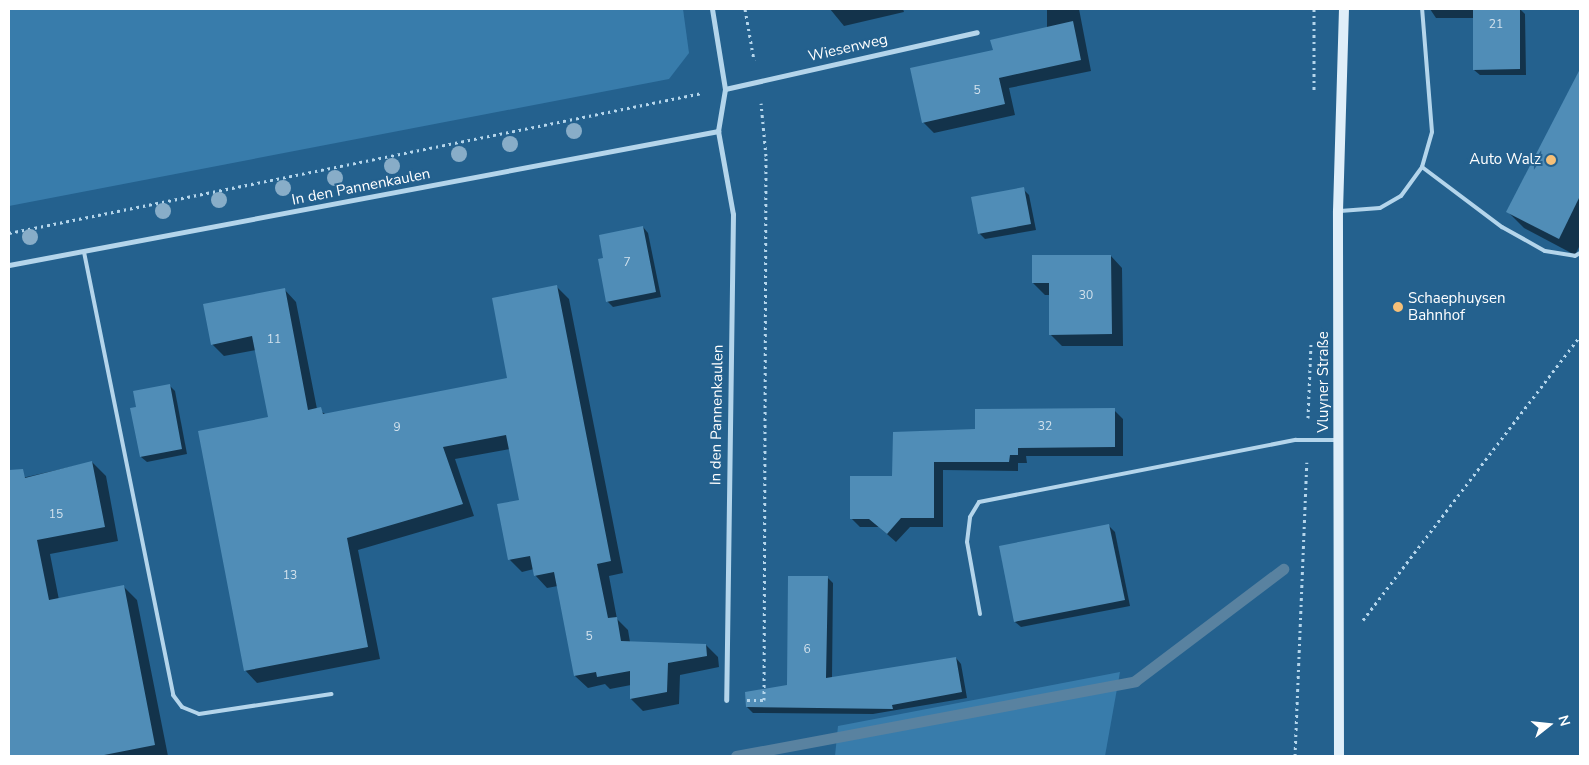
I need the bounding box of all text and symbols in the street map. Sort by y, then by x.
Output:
house number: 21 [1489,18,1503,32]
street label: Wiesenweg [807,30,889,66]
house number: 5 [973,84,981,98]
place label: Auto Walz [1469,151,1541,169]
marker: Auto Walz [1545,154,1557,166]
street label: In den Pannenkaulen [290,165,432,209]
house number: 7 [623,256,631,270]
house number: 30 [1079,289,1093,303]
place label: Schaephuysen Bahnhof [1408,289,1506,324]
marker: Schaephuysen Bahnhof [1392,301,1404,313]
street label: Vluyner Straße [1315,331,1333,433]
house number: 11 [267,333,281,347]
street label: In den Pannenkaulen [707,345,727,485]
house number: 32 [1038,420,1052,434]
house number: 9 [393,421,401,435]
house number: 15 [49,508,63,522]
house number: 13 [283,569,297,583]
house number: 5 [585,630,593,644]
house number: 6 [803,643,811,657]
north arrow [1524,700,1574,750]
text: N [1553,713,1574,728]

